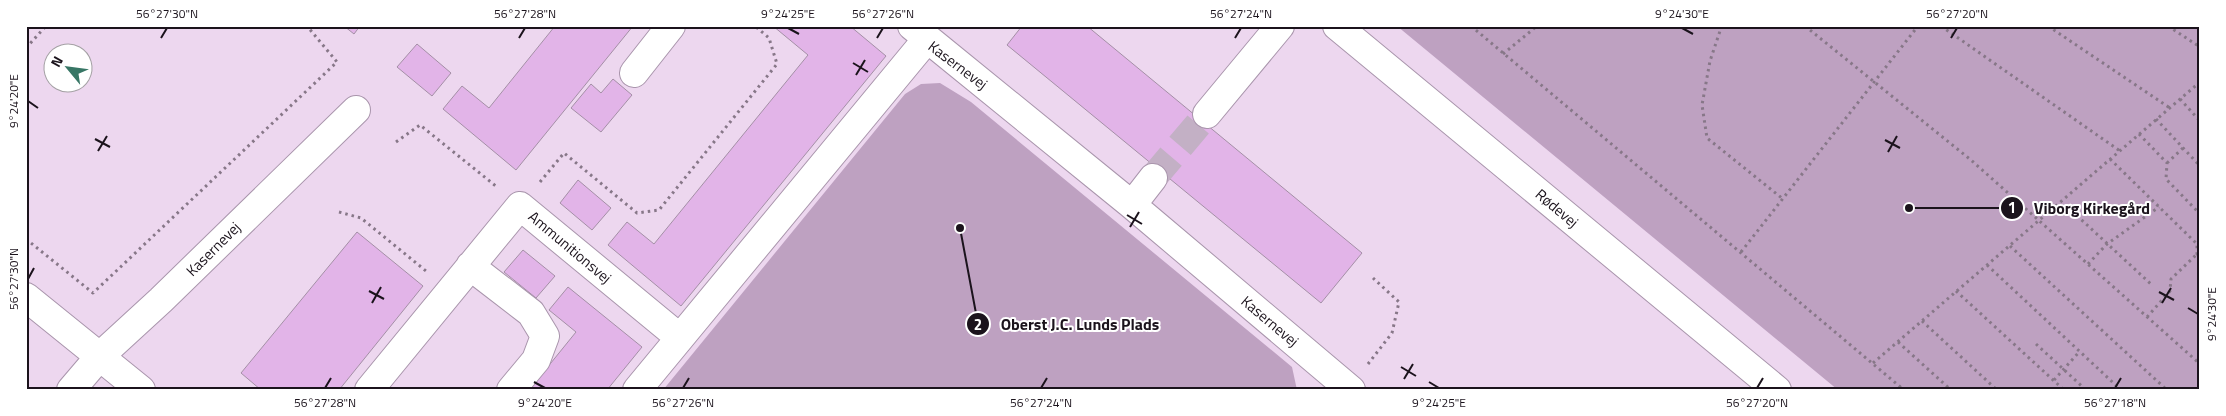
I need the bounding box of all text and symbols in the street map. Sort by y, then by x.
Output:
text: 56°27'30"N [136,4,198,23]
text: 56°27'28"N [494,4,556,23]
text: 9°24'25"E [761,4,815,23]
text: 56°27'26"N [852,4,914,23]
text: 56°27'24"N [1210,4,1272,23]
text: 9°24'30"E [1655,4,1709,23]
text: 56°27'20"N [1926,4,1988,23]
street label: Kasernevej [923,35,993,95]
north arrow [42,42,92,92]
text: N [45,52,68,71]
text: 9°24'20"E [4,74,23,128]
street label: Rødevej [1530,183,1584,233]
callout: Viborg Kirkegård [1999,192,2160,223]
text: 1 [2008,196,2016,219]
text: Viborg Kirkegård [2034,196,2150,220]
street label: Ammunitionsvej [523,205,617,289]
street label: Kasernevej [180,216,246,282]
text: 56°27'30"N [4,248,23,310]
text: 9°24'30"E [2202,287,2221,341]
street label: Kasernevej [1236,290,1304,352]
callout: Oberst J.C. Lunds Plads [966,309,1169,340]
text: Oberst J.C. Lunds Plads [1001,312,1159,336]
text: 2 [974,313,982,336]
text: 56°27'28"N [294,393,356,412]
text: 9°24'20"E [518,393,572,412]
text: 56°27'26"N [652,393,714,412]
text: 56°27'24"N [1010,393,1072,412]
text: 9°24'25"E [1412,393,1466,412]
text: 56°27'20"N [1726,393,1788,412]
text: 56°27'18"N [2084,393,2146,412]

